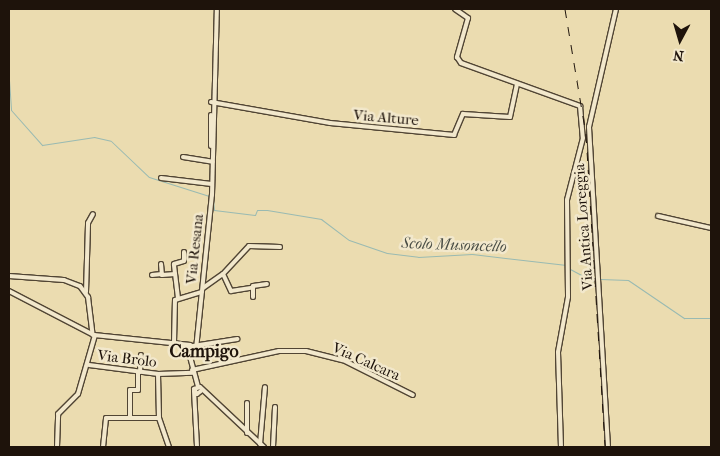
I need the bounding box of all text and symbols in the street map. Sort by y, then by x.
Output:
north arrow [655,15,705,65]
text: N [672,46,685,64]
street label: Via Alture [353,106,419,130]
street label: Via Antica Loreggia [571,163,597,291]
street label: Via Resana [182,213,208,285]
water label: Scolo Musoncello [401,234,507,256]
street label: Via Calcara [329,339,403,385]
district label: Campigo [169,341,239,363]
street label: Via Brolo [96,346,158,372]

